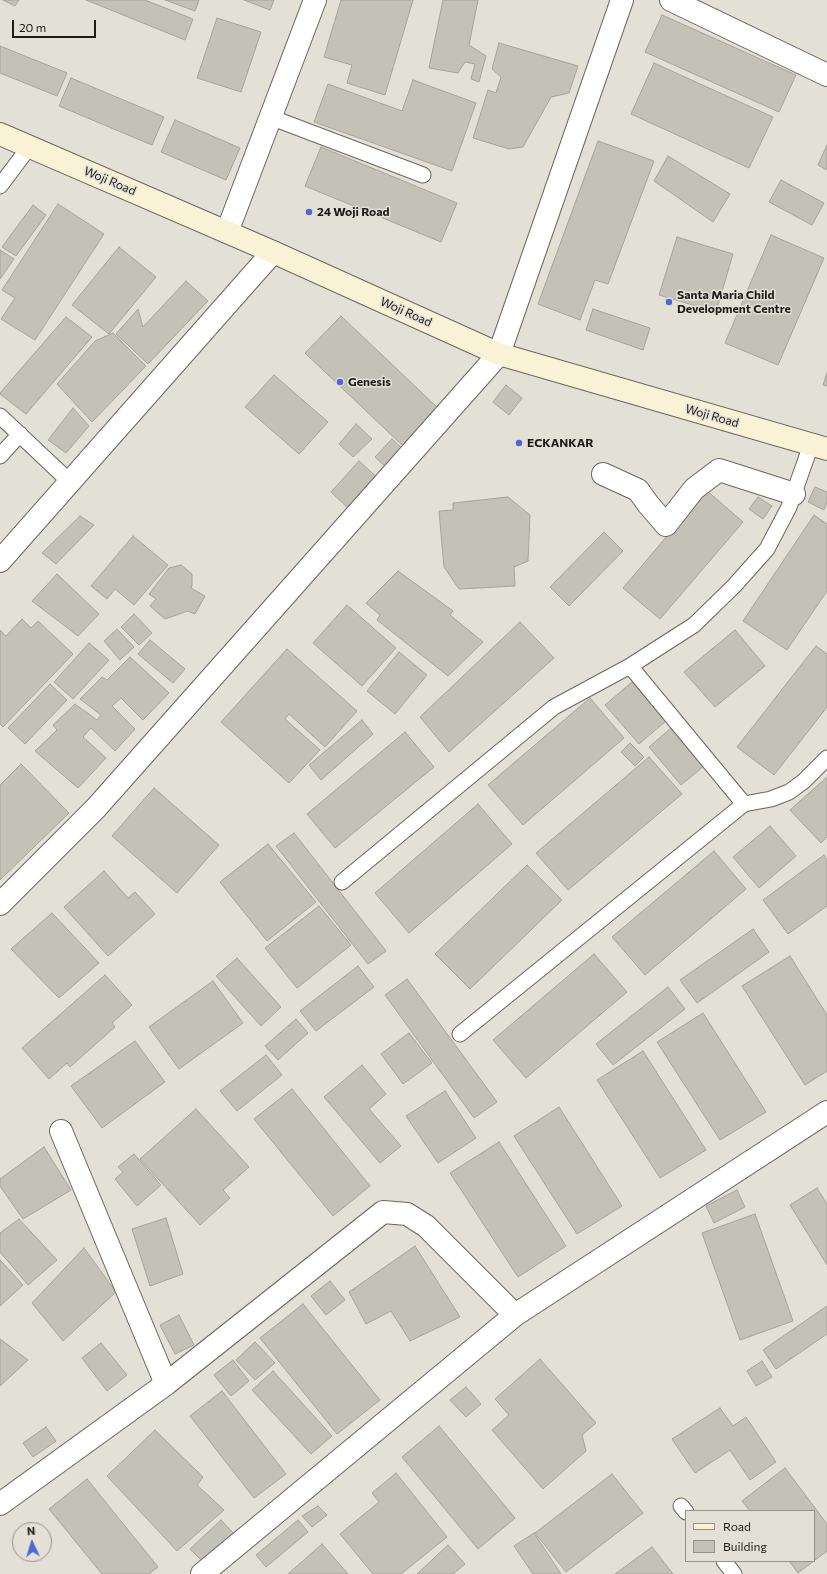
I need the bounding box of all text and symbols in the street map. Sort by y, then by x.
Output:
scale bar [14,12,98,38]
text: 20 m [19,20,46,34]
street label: Woji Road [82,164,138,198]
place label: 24 Woji Road [317,205,390,219]
marker: 24 Woji Road [304,207,314,217]
place label: Santa Maria Child Development Centre [677,288,791,316]
street label: Woji Road [378,294,434,330]
marker: Santa Maria Child Development Centre [664,297,674,307]
place label: Genesis [348,375,391,389]
marker: Genesis [335,377,345,387]
street label: Woji Road [684,401,740,431]
place label: ECKANKAR [527,436,594,450]
marker: ECKANKAR [514,438,524,448]
legend [685,1510,815,1562]
text: Road [723,1519,751,1533]
north arrow [12,1522,52,1562]
text: N [27,1524,36,1537]
text: Building [723,1539,767,1553]

